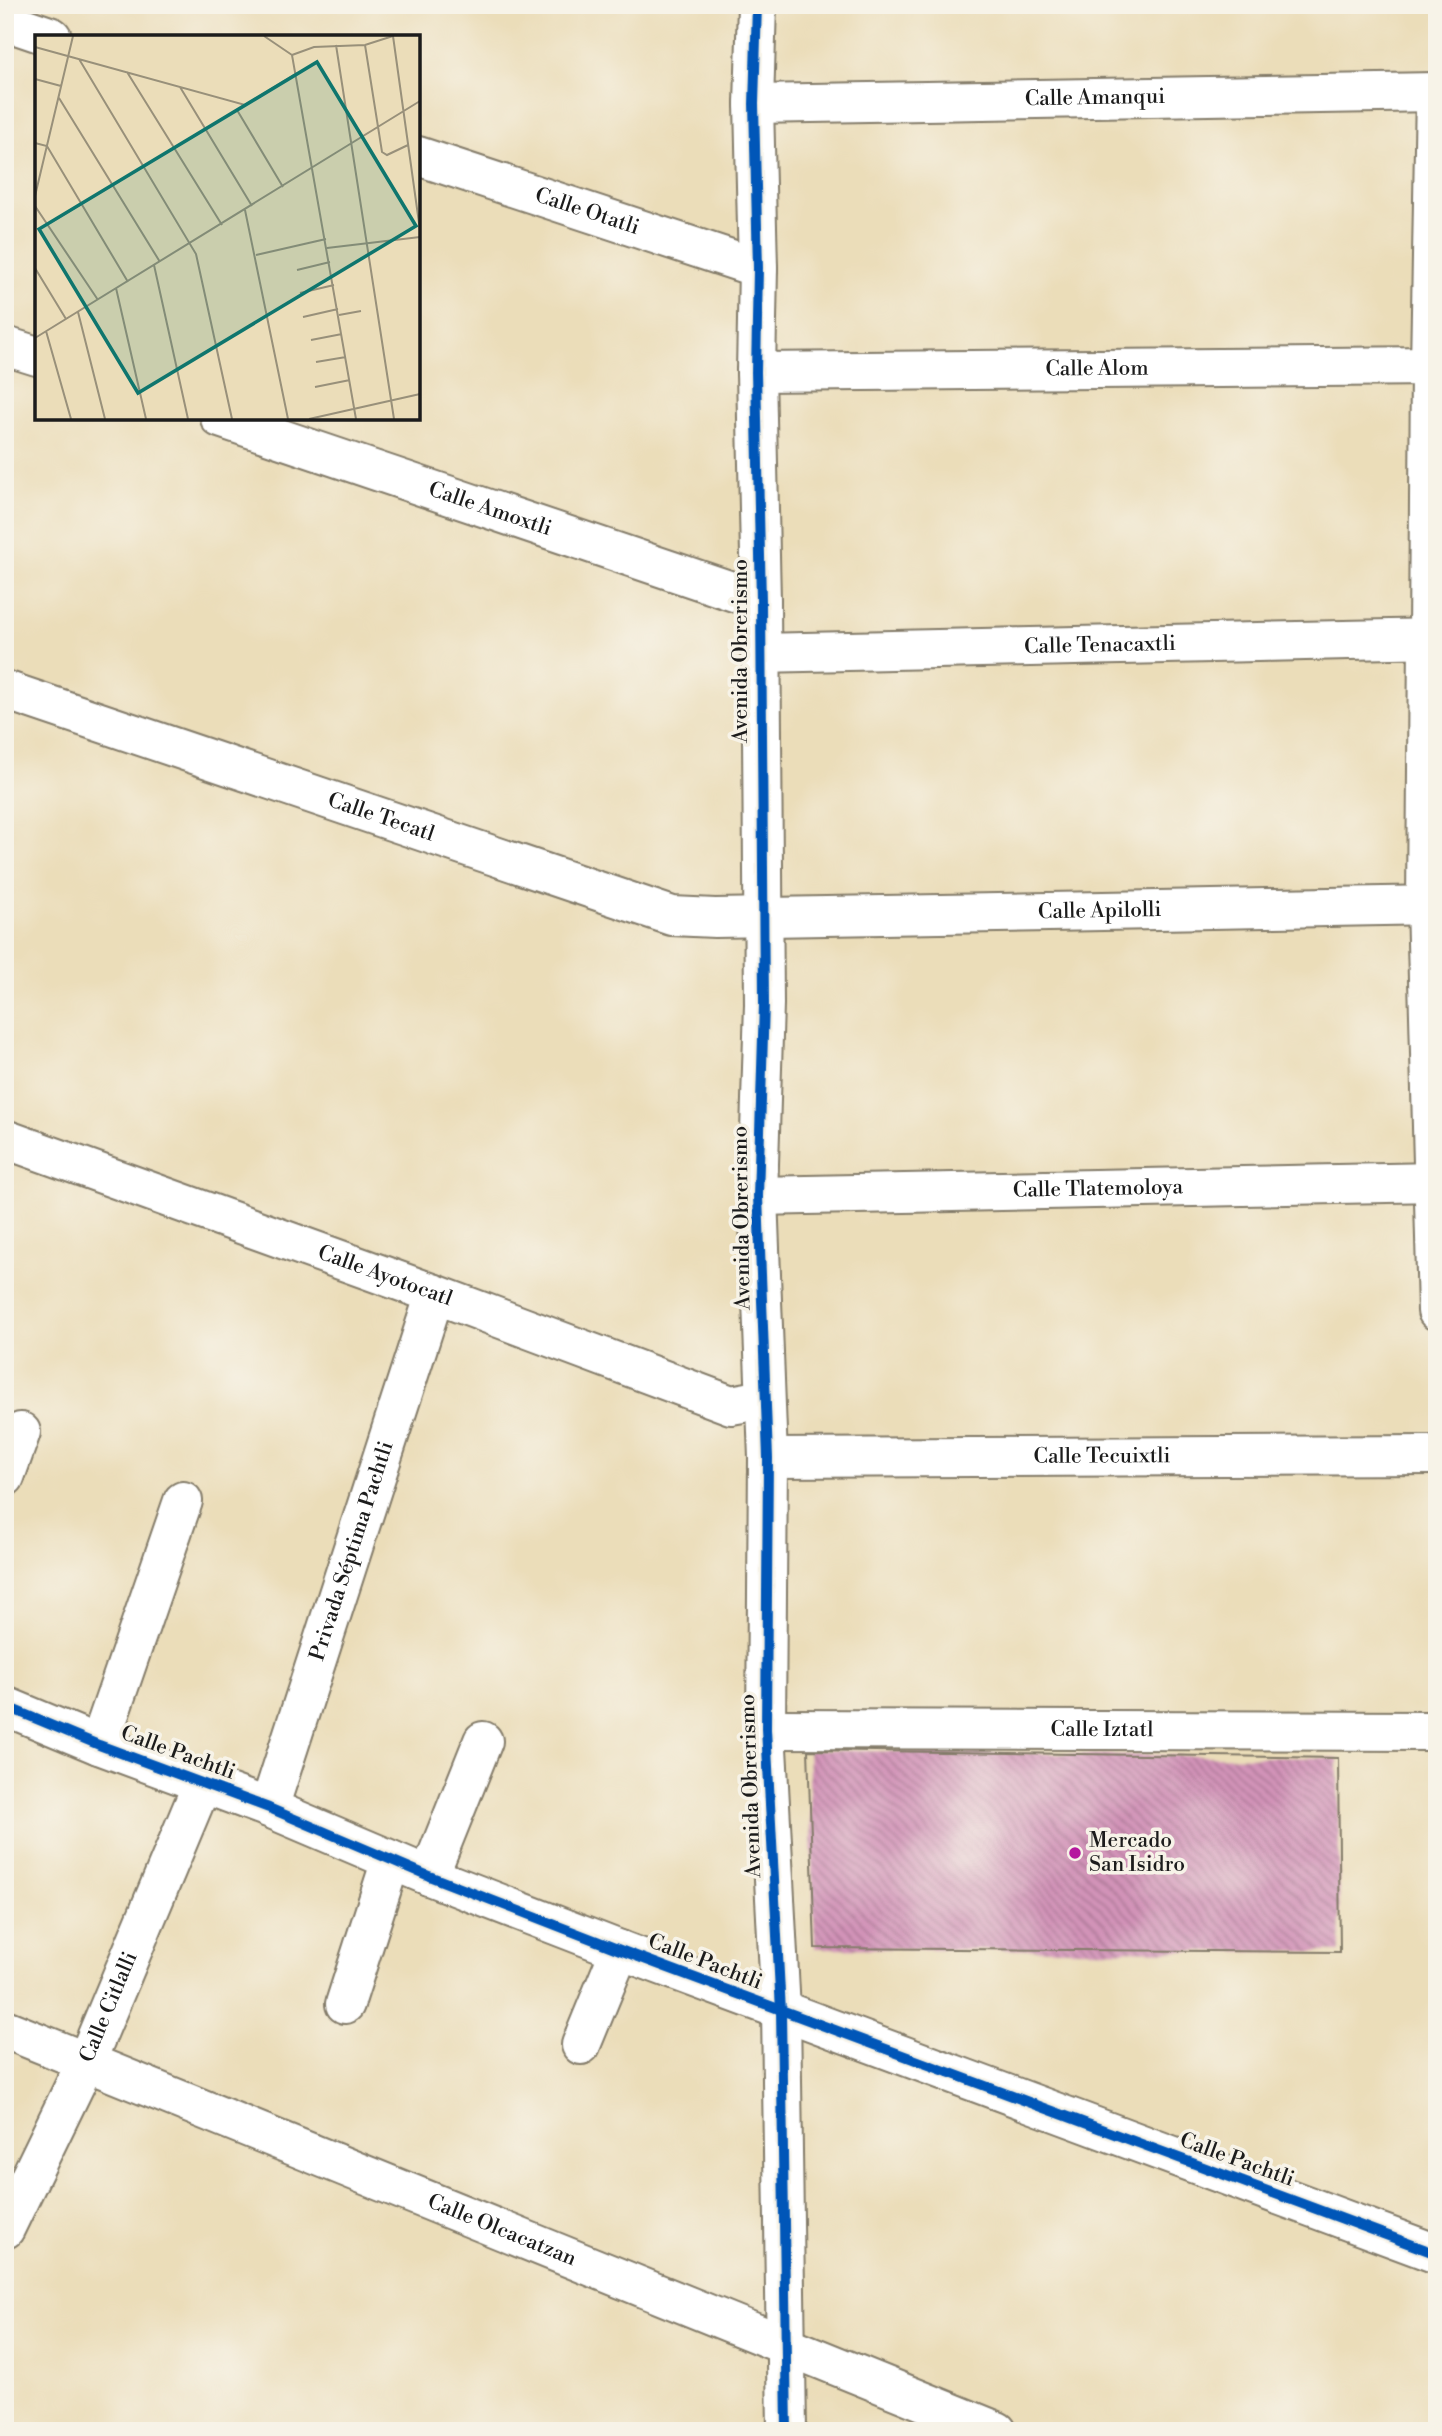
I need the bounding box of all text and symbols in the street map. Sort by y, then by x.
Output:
inset map [35,35,420,420]
street label: Calle Amanqui [1025,84,1165,112]
street label: Calle Otatli [532,182,643,241]
street label: Calle Alom [1045,356,1149,382]
street label: Calle Amoxtli [425,476,555,542]
street label: Avenida Obrerismo [728,559,754,744]
street label: Calle Tenacaxtli [1024,631,1176,660]
street label: Calle Tecatl [324,787,438,848]
street label: Calle Apilolli [1038,897,1162,925]
street label: Avenida Obrerismo [727,1126,757,1311]
street label: Calle Tlatemoloya [1013,1174,1184,1204]
street label: Calle Ayotocatl [314,1240,456,1312]
street label: Privada Séptima Pachtli [304,1438,400,1664]
street label: Calle Tecuixtli [1033,1443,1171,1470]
street label: Avenida Obrerismo [735,1694,767,1879]
street label: Calle Iztatl [1051,1717,1153,1743]
street label: Calle Pachtli [117,1720,239,1786]
place label: Mercado San Isidro [1089,1828,1185,1878]
marker: Mercado San Isidro [1067,1845,1083,1861]
street label: Calle Pachtli [644,1928,766,1996]
street label: Calle Citlalli [74,1948,144,2066]
street label: Calle Pachtli [1176,2127,1298,2193]
street label: Calle Olcacatzan [424,2189,580,2272]

